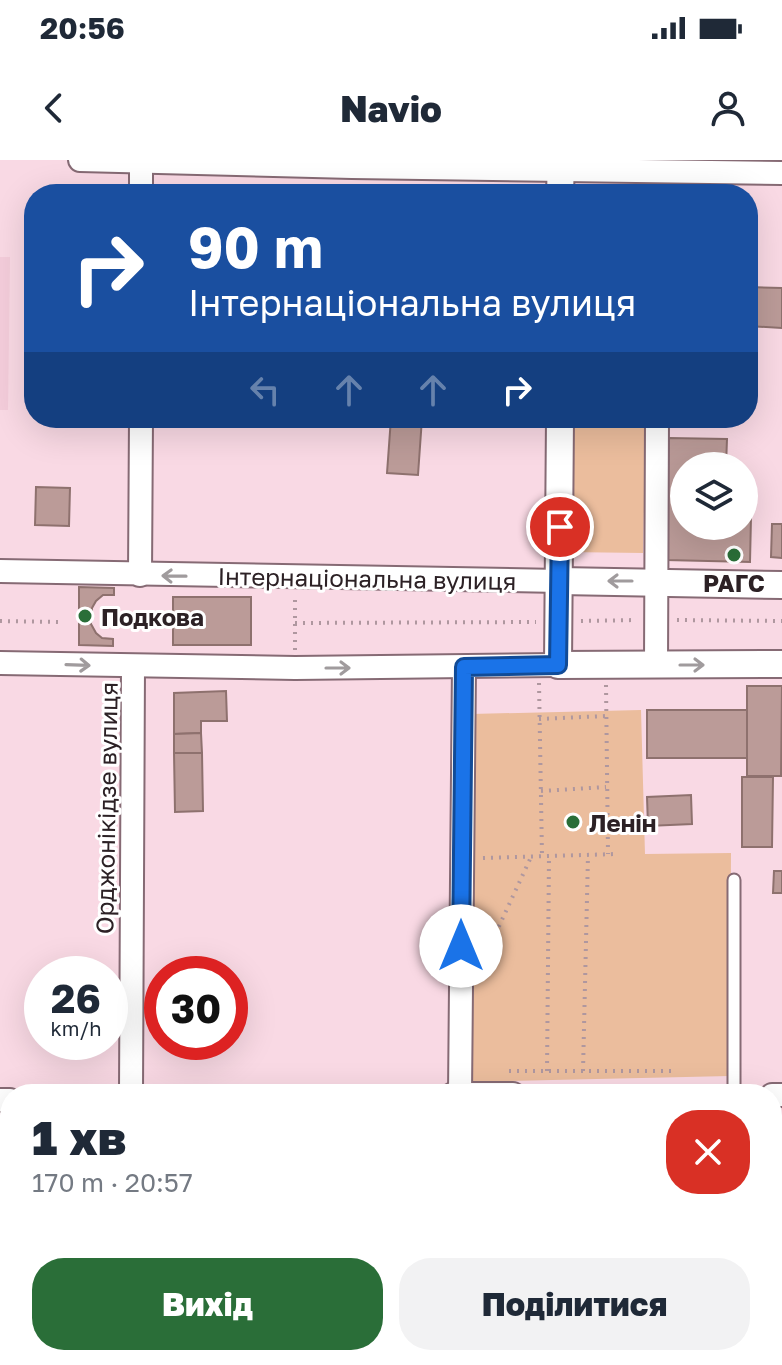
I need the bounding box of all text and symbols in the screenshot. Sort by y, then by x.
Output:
text: 20:56 [40,10,125,46]
icon: back [32,86,76,130]
icon: person [706,86,750,130]
text: Navio [340,87,442,130]
text: 90 m [188,213,323,280]
icon: right [56,216,160,320]
text: Інтернаціональна вулиця [188,281,636,324]
icon: left [243,368,287,412]
icon: ahead [327,368,371,412]
icon: ahead [411,368,455,412]
icon: right [495,368,539,412]
map controls [670,452,758,540]
button: layers [670,452,758,540]
pin [526,493,594,561]
icon: arrive [538,505,582,549]
marker: РАГС [725,546,743,564]
street label: Інтернаціональна вулиця [217,561,517,595]
one-way arrow [161,568,188,583]
place label: РАГС [703,568,765,597]
one-way arrow [607,573,634,589]
place label: Подкова [101,602,204,631]
marker: Подкова [76,607,94,625]
one-way arrow [678,657,705,672]
one-way arrow [64,658,91,673]
one-way arrow [324,660,351,676]
street label: Орджонікідзе вулиця [89,682,123,934]
place label: Ленін [589,808,657,837]
marker: Ленін [564,813,582,831]
position arrow [419,904,503,988]
speed limit sign: 30 [144,956,248,1060]
text: 26 [51,974,101,1022]
text: km/h [51,1016,101,1040]
text: 1 хв [32,1108,126,1166]
button: close [666,1110,750,1194]
text: 170 m · 20:57 [32,1167,193,1198]
button: Вихід [32,1258,383,1350]
button: Поділитися [399,1258,750,1350]

